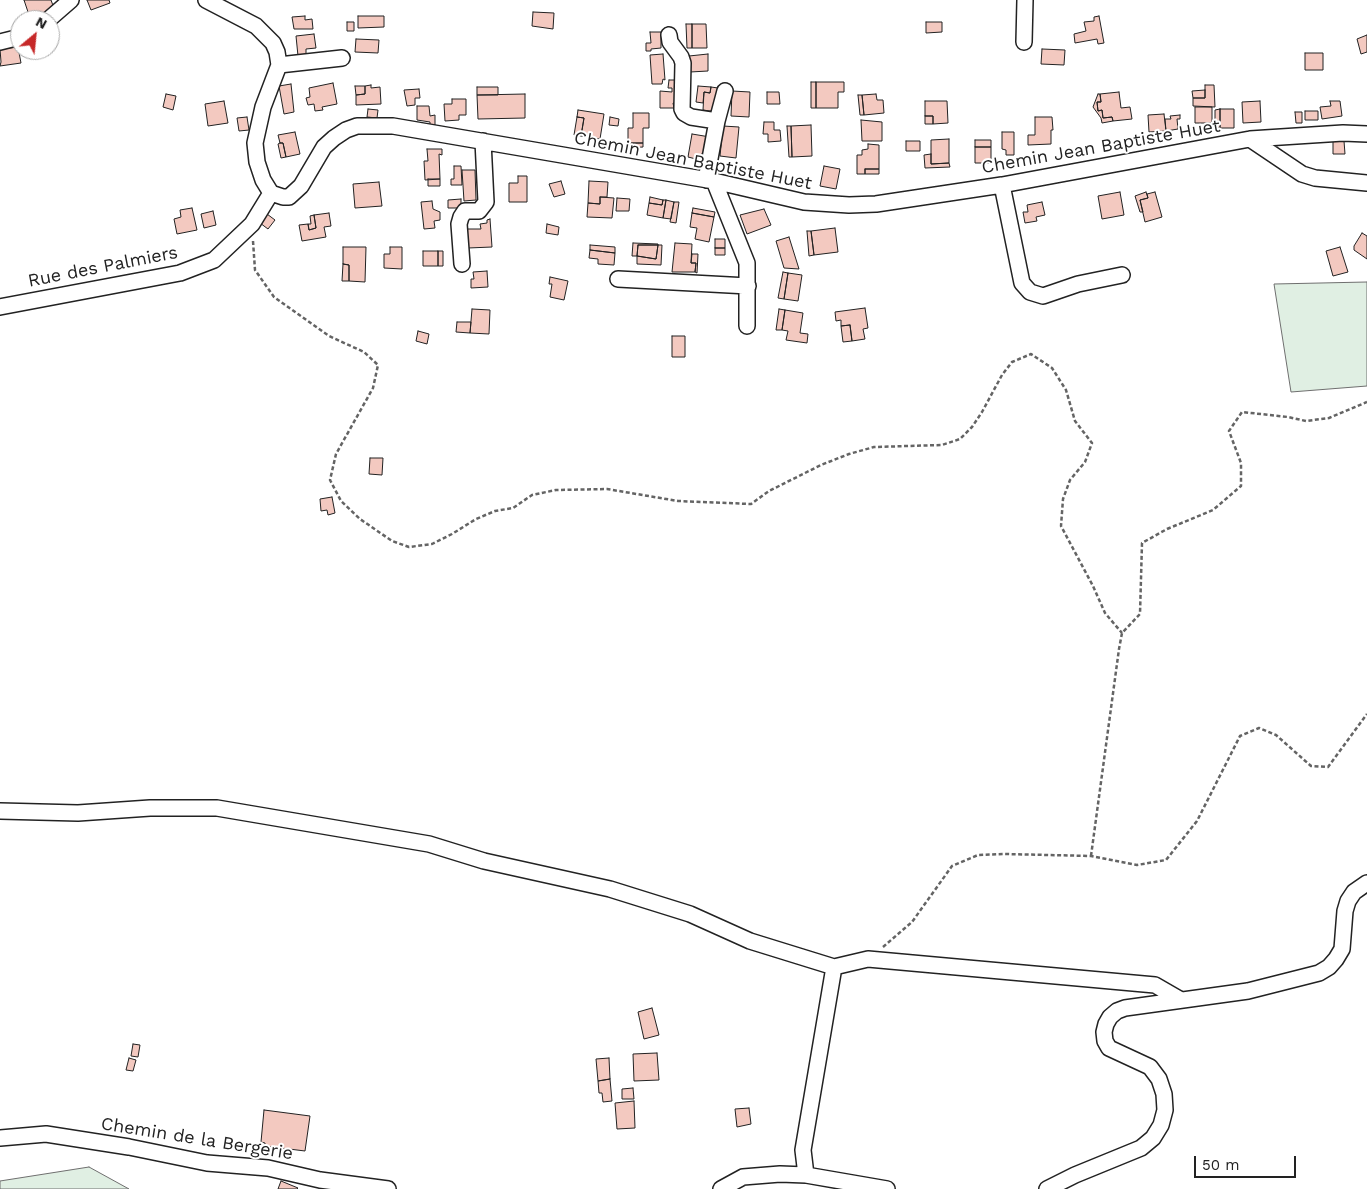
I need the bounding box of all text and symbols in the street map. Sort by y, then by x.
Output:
north arrow [10,10,60,60]
text: N [33,13,50,32]
street label: Chemin Jean Baptiste Huet [980,115,1222,179]
street label: Chemin Jean Baptiste Huet [572,127,814,195]
street label: Rue des Palmiers [26,242,180,292]
street label: Chemin de la Bergerie [99,1113,295,1165]
scale bar [1197,1146,1300,1178]
text: 50 m [1202,1156,1239,1174]

